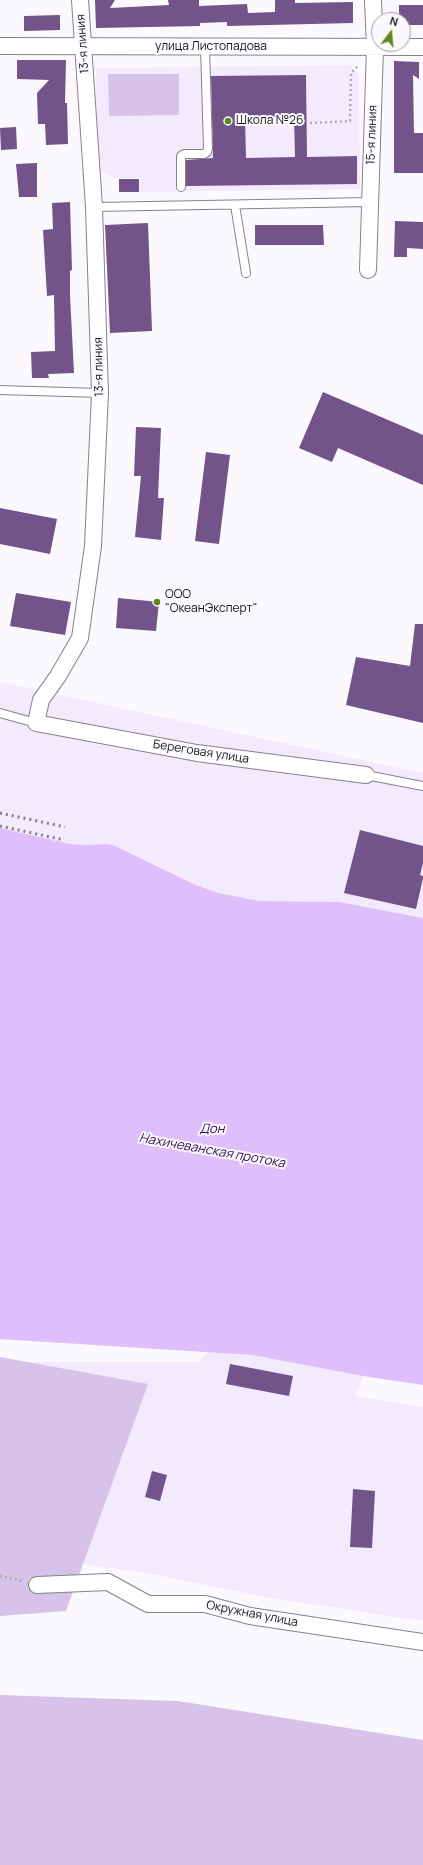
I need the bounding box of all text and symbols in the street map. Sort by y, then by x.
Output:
north arrow [371,12,411,52]
text: N [388,13,400,29]
street label: 13-я линия [74,14,92,74]
street label: улица Листопадова [155,40,267,54]
street label: 15-я линия [364,105,380,165]
place label: Школа №26 [236,114,303,128]
marker: Школа №26 [223,116,233,126]
street label: 13-я линия [91,337,107,397]
place label: ООО "ОкеанЭксперт" [165,588,257,616]
marker: ООО "ОкеанЭксперт" [152,597,162,607]
street label: Береговая улица [152,737,250,767]
water label: Дон [200,1121,224,1137]
water label: Нахичеванская протока [138,1130,286,1172]
street label: Окружная улица [205,1598,299,1630]

